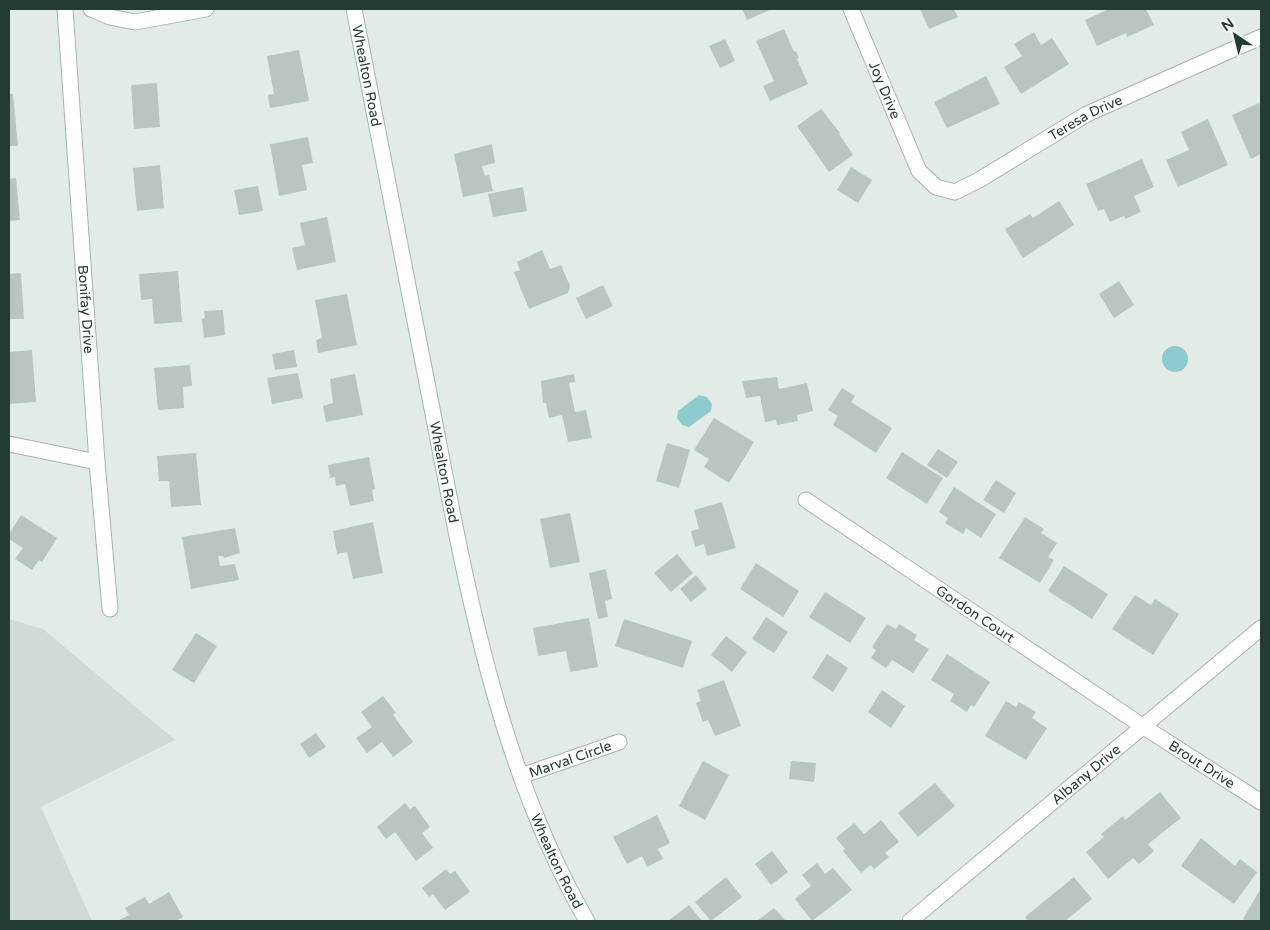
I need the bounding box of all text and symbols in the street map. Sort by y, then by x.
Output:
north arrow [1210,10,1260,60]
text: N [1218,15,1237,35]
street label: Whealton Road [348,24,385,128]
street label: Joy Drive [865,59,904,122]
street label: Teresa Drive [1045,91,1125,145]
street label: Bonifay Drive [74,264,97,354]
street label: Whealton Road [426,420,462,525]
street label: Gordon Court [933,582,1018,647]
street label: Marval Circle [527,737,614,782]
street label: Brout Drive [1165,737,1238,792]
street label: Albany Drive [1048,741,1124,808]
street label: Whealton Road [527,811,586,912]

